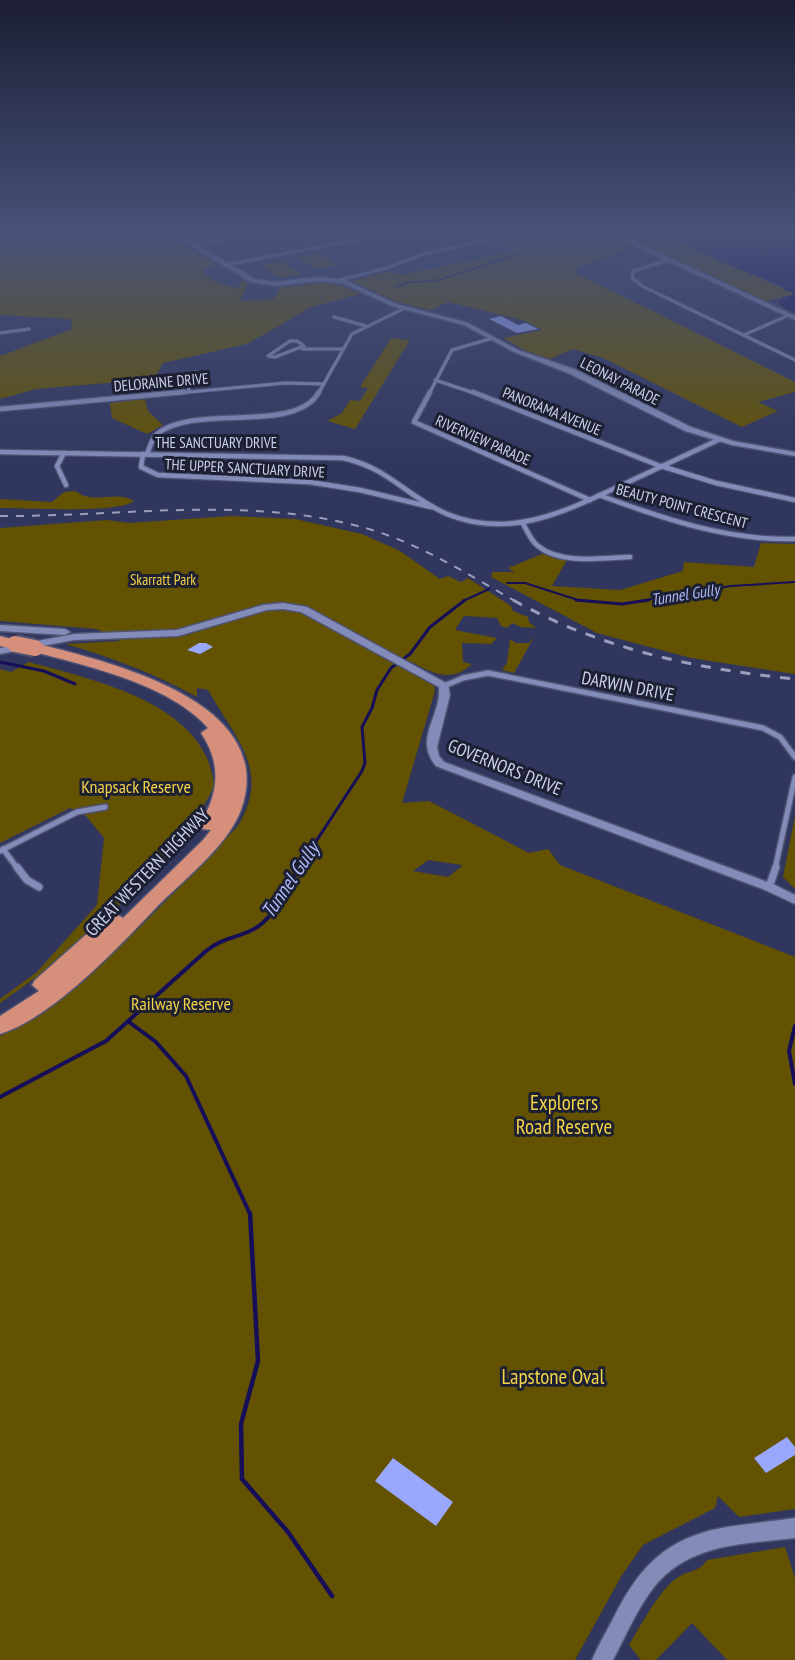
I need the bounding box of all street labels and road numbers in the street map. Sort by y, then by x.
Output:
street label: LEONAY PARADE [577,353,663,409]
street label: DELORAINE DRIVE [113,368,209,396]
street label: PANORAMA AVENUE [500,383,604,439]
street label: RIVERVIEW PARADE [433,411,533,469]
street label: THE SANCTUARY DRIVE [155,433,277,452]
street label: THE UPPER SANCTUARY DRIVE [164,454,326,482]
street label: BEAUTY POINT CRESCENT [614,479,750,533]
street label: DARWIN DRIVE [580,666,676,706]
street label: GOVERNORS DRIVE [445,734,565,800]
street label: GREAT WESTERN HIGHWAY [80,803,214,941]

